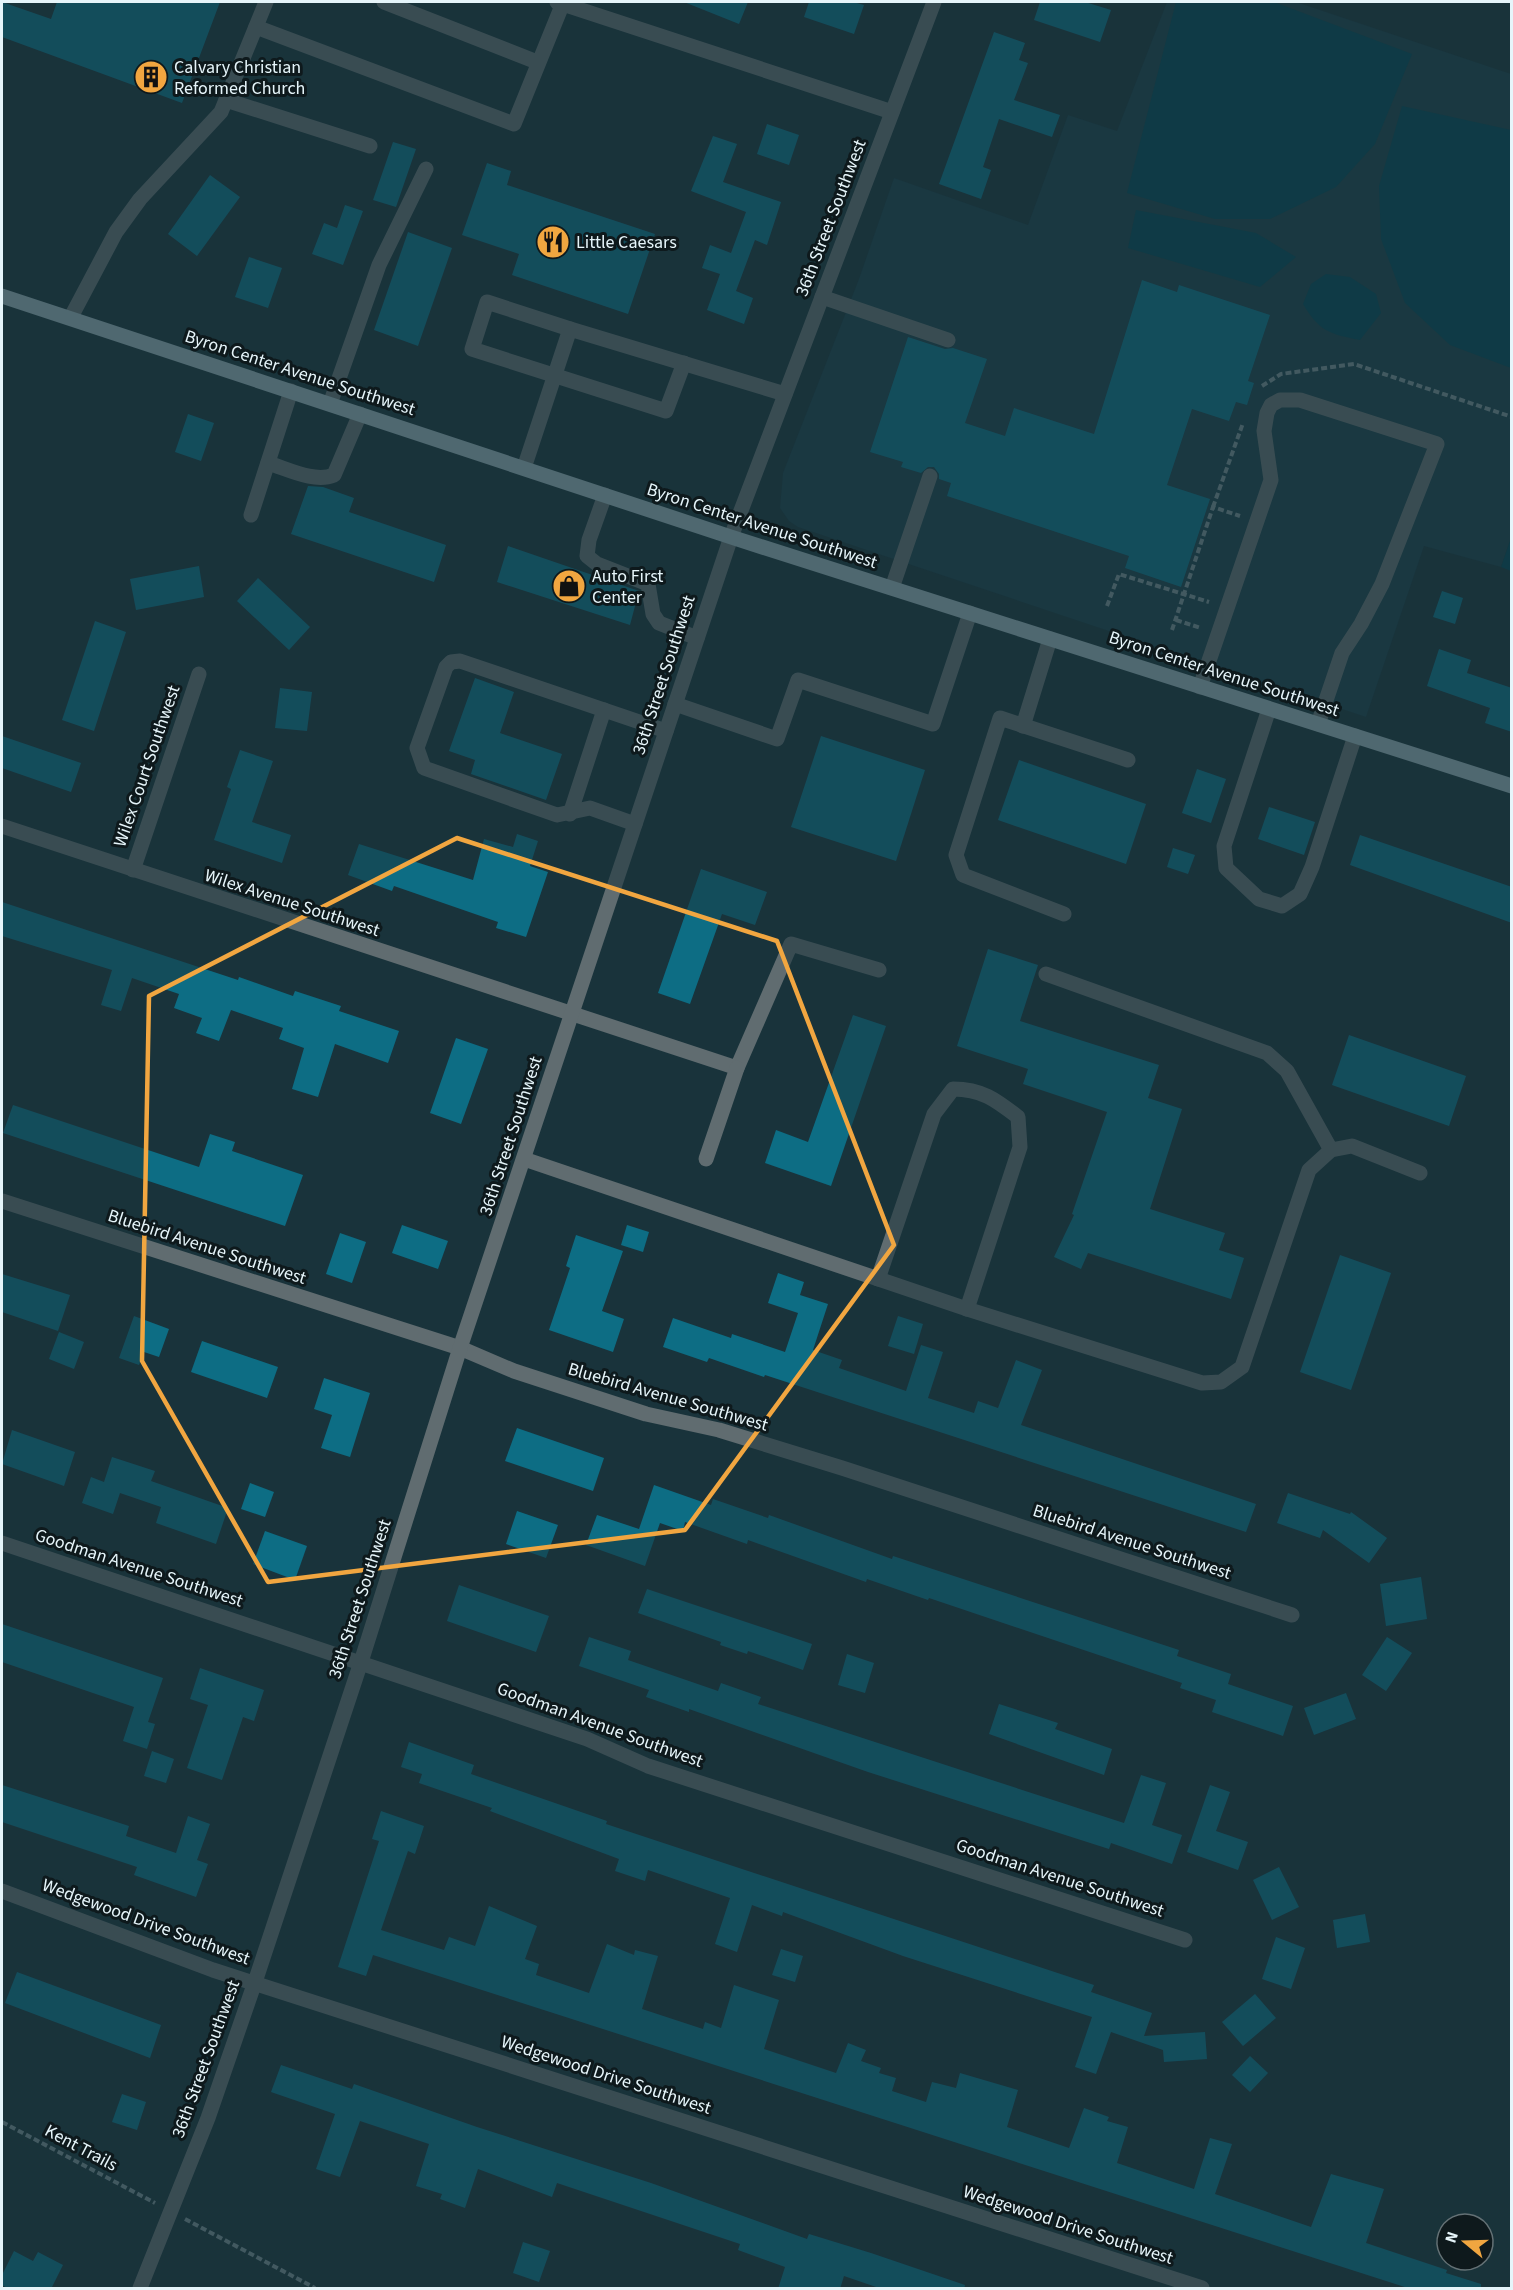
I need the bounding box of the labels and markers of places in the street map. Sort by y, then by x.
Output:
place label: Calvary Christian Reformed Church [174,55,305,101]
building icon: Calvary Christian Reformed Church [133,59,169,95]
restaurant icon: Little Caesars [535,224,571,260]
place label: Little Caesars [576,230,677,255]
place label: Auto First Center [592,564,663,610]
shop icon: Auto First Center [551,568,587,604]

